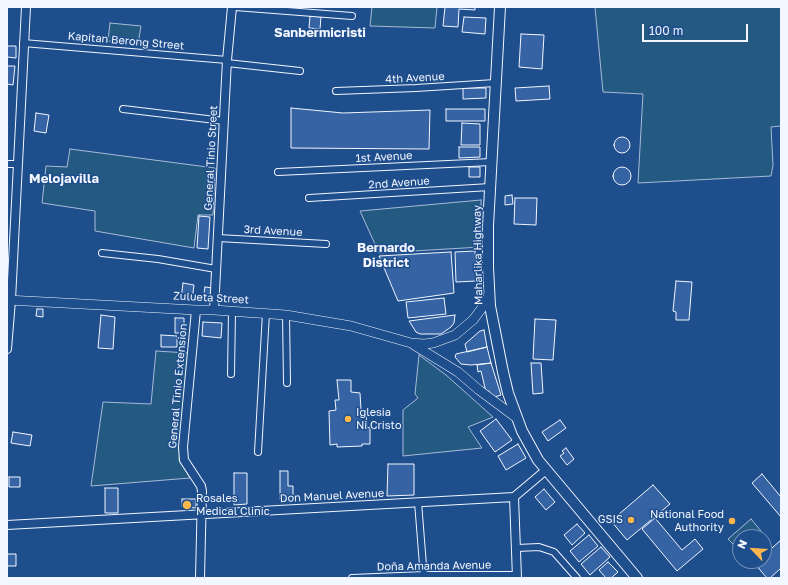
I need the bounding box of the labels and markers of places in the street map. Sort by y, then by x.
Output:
place label: Iglesia Ni Cristo [356,406,402,432]
marker: Iglesia Ni Cristo [343,414,353,424]
place label: Rosales Medical Clinic [196,492,270,518]
marker: Rosales Medical Clinic [181,499,193,511]
place label: National Food Authority [650,508,724,534]
place label: GSIS [598,513,623,527]
marker: GSIS [626,515,636,525]
marker: National Food Authority [727,516,737,526]

